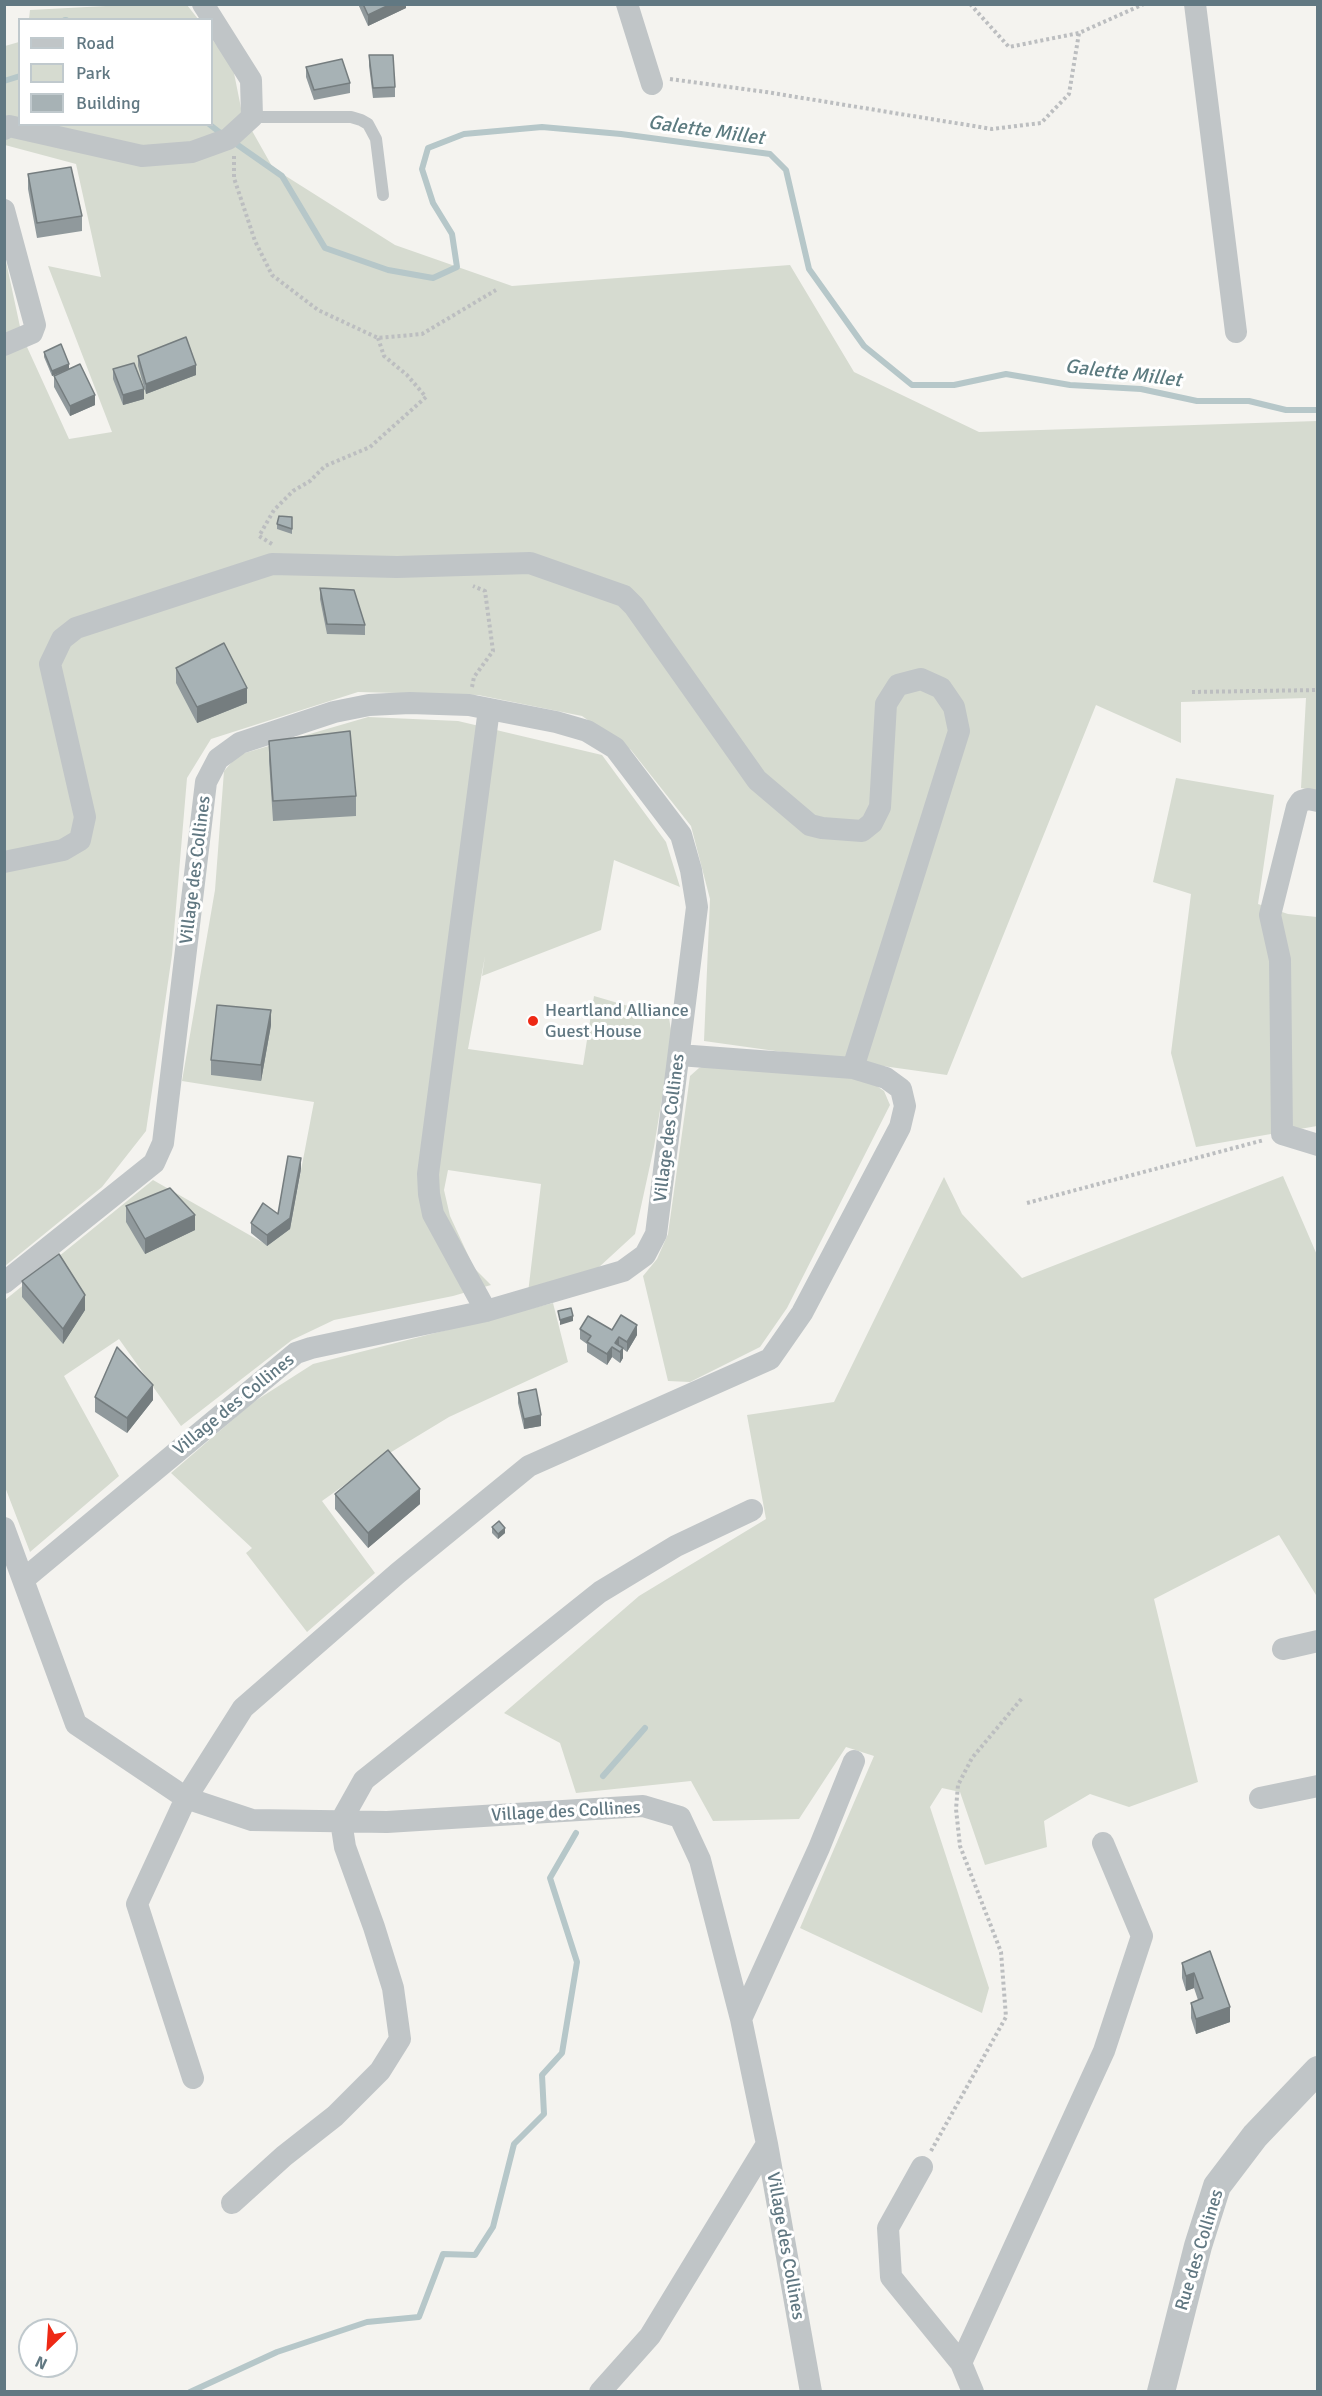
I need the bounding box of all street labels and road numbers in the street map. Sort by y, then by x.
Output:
street label: Village des Collines [176,794,216,946]
street label: Village des Collines [650,1052,690,1204]
street label: Village des Collines [169,1350,299,1460]
street label: Village des Collines [491,1797,641,1827]
street label: Village des Collines [761,2171,809,2321]
street label: Rue des Collines [1171,2187,1229,2313]

